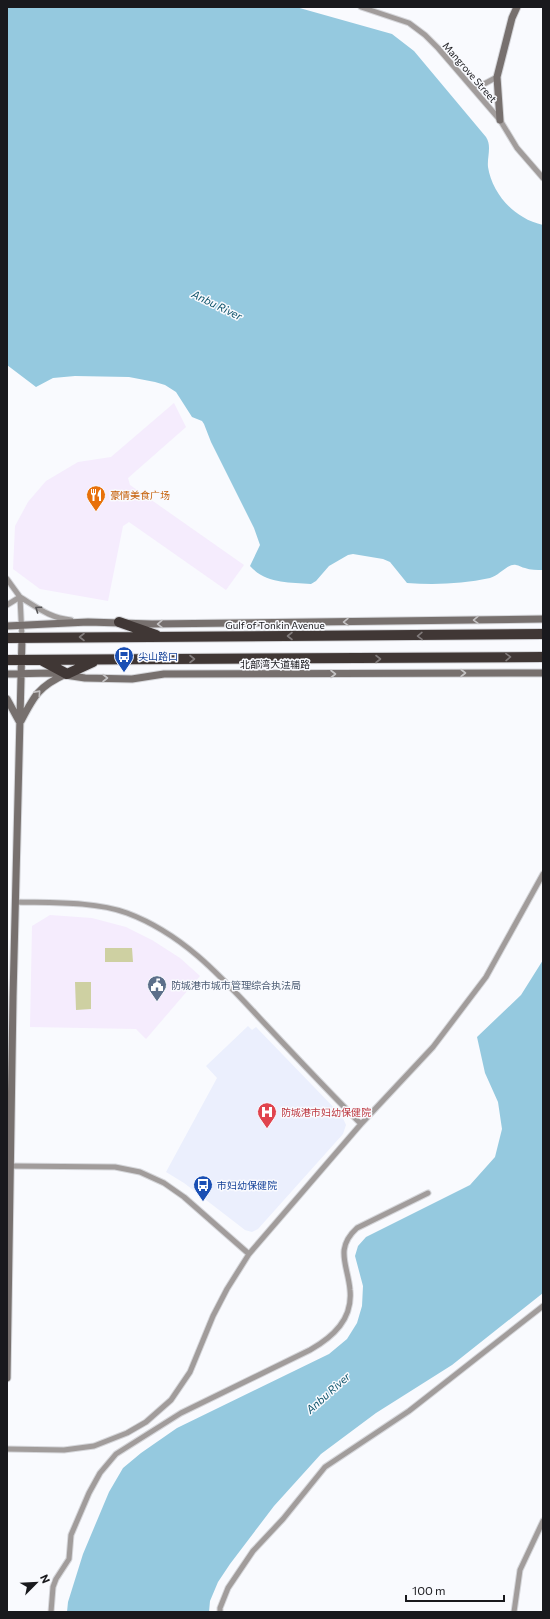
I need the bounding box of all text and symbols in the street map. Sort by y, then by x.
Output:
street label: Mangrove Street [441,39,499,105]
water label: Anbu River [189,286,245,323]
restaurant icon: 豪情美食广场 [85,484,107,512]
place label: 豪情美食广场 [110,489,170,501]
one-way arrow [35,606,42,614]
one-way arrow [473,616,479,624]
one-way arrow [343,618,349,626]
street label: Gulf of Tonkin Avenue [225,619,325,631]
one-way arrow [157,620,163,628]
one-way arrow [287,632,293,641]
one-way arrow [417,632,423,640]
one-way arrow [79,633,85,642]
bus stop icon: 尖山路口 [113,645,135,673]
place label: 尖山路口 [138,650,178,662]
one-way arrow [505,653,511,661]
one-way arrow [189,655,195,663]
one-way arrow [375,655,381,663]
street label: 北部湾大道辅路 [240,658,310,670]
one-way arrow [460,669,466,677]
one-way arrow [330,670,336,678]
one-way arrow [102,674,108,682]
one-way arrow [33,690,40,698]
public building icon: 防城港市城市管理综合执法局 [146,974,168,1002]
place label: 防城港市城市管理综合执法局 [171,979,301,991]
hospital icon: 防城港市妇幼保健院 [256,1101,278,1129]
place label: 防城港市妇幼保健院 [281,1106,371,1118]
bus stop icon: 巿妇幼保健院 [192,1174,214,1202]
place label: 巿妇幼保健院 [217,1179,277,1191]
water label: Anbu River [302,1369,353,1416]
north arrow [16,1563,56,1603]
text: N [38,1572,53,1585]
scale bar [406,1577,504,1603]
text: 100 m [412,1583,446,1597]

